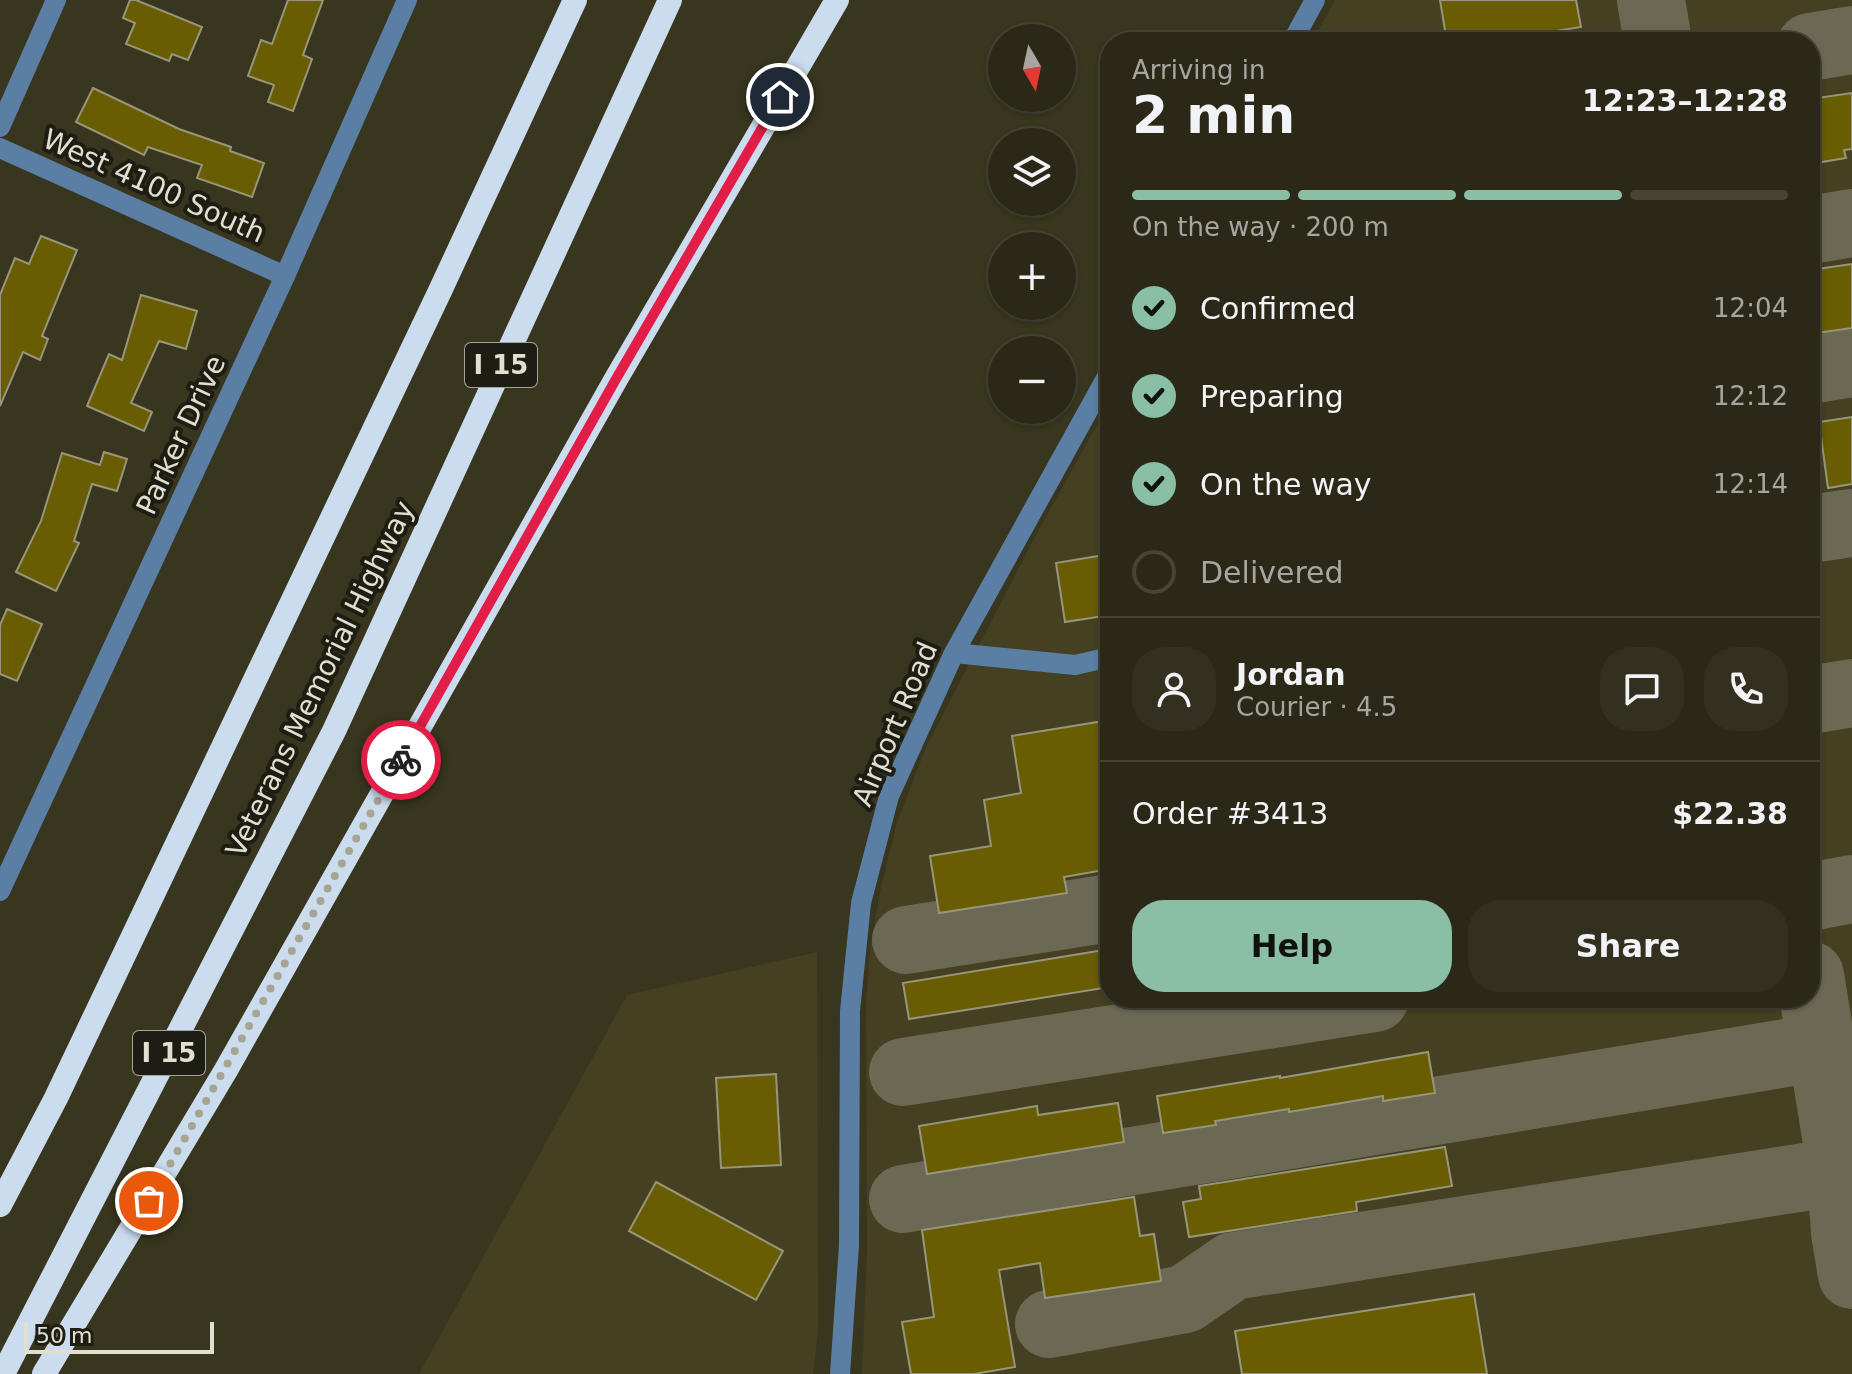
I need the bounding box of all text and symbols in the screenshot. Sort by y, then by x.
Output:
north arrow [988,24,1076,112]
map controls [988,24,1076,424]
text: Arriving in [1132,55,1266,85]
pin [746,63,814,131]
icon: home [758,75,802,119]
text: 12:23–12:28 [1582,83,1788,118]
text: 2 min [1132,85,1295,145]
street label: West 4100 South [38,122,270,250]
button: layers [988,128,1076,216]
text: On the way · 200 m [1132,212,1389,242]
button: + [988,232,1076,320]
icon: check [1132,286,1176,330]
text: Confirmed [1200,291,1356,326]
text: 12:04 [1713,293,1788,323]
button: − [988,336,1076,424]
road number: I 15 [465,343,537,387]
street label: Parker Drive [130,350,232,520]
icon: check [1132,374,1176,418]
text: Preparing [1200,379,1344,414]
text: 12:12 [1713,381,1788,411]
icon: check [1132,462,1176,506]
text: On the way [1200,467,1372,502]
text: 12:14 [1713,469,1788,499]
street label: Veterans Memorial Highway [219,496,421,862]
text: Delivered [1200,555,1344,590]
street label: Airport Road [846,637,944,811]
button: person [1132,647,1216,731]
button: chat [1600,647,1684,731]
button: phone [1704,647,1788,731]
text: Jordan [1236,657,1346,692]
text: Courier · 4.5 [1236,692,1397,722]
courier [361,720,441,800]
icon: bike [379,738,423,782]
text: Order #3413 [1132,796,1328,831]
text: $22.38 [1672,796,1788,831]
button: Help [1132,900,1452,992]
button: Share [1468,900,1788,992]
road number: I 15 [133,1031,205,1075]
pin [115,1167,183,1235]
icon: bag [127,1179,171,1223]
scale bar [24,1318,214,1354]
text: 50 m [36,1323,92,1348]

